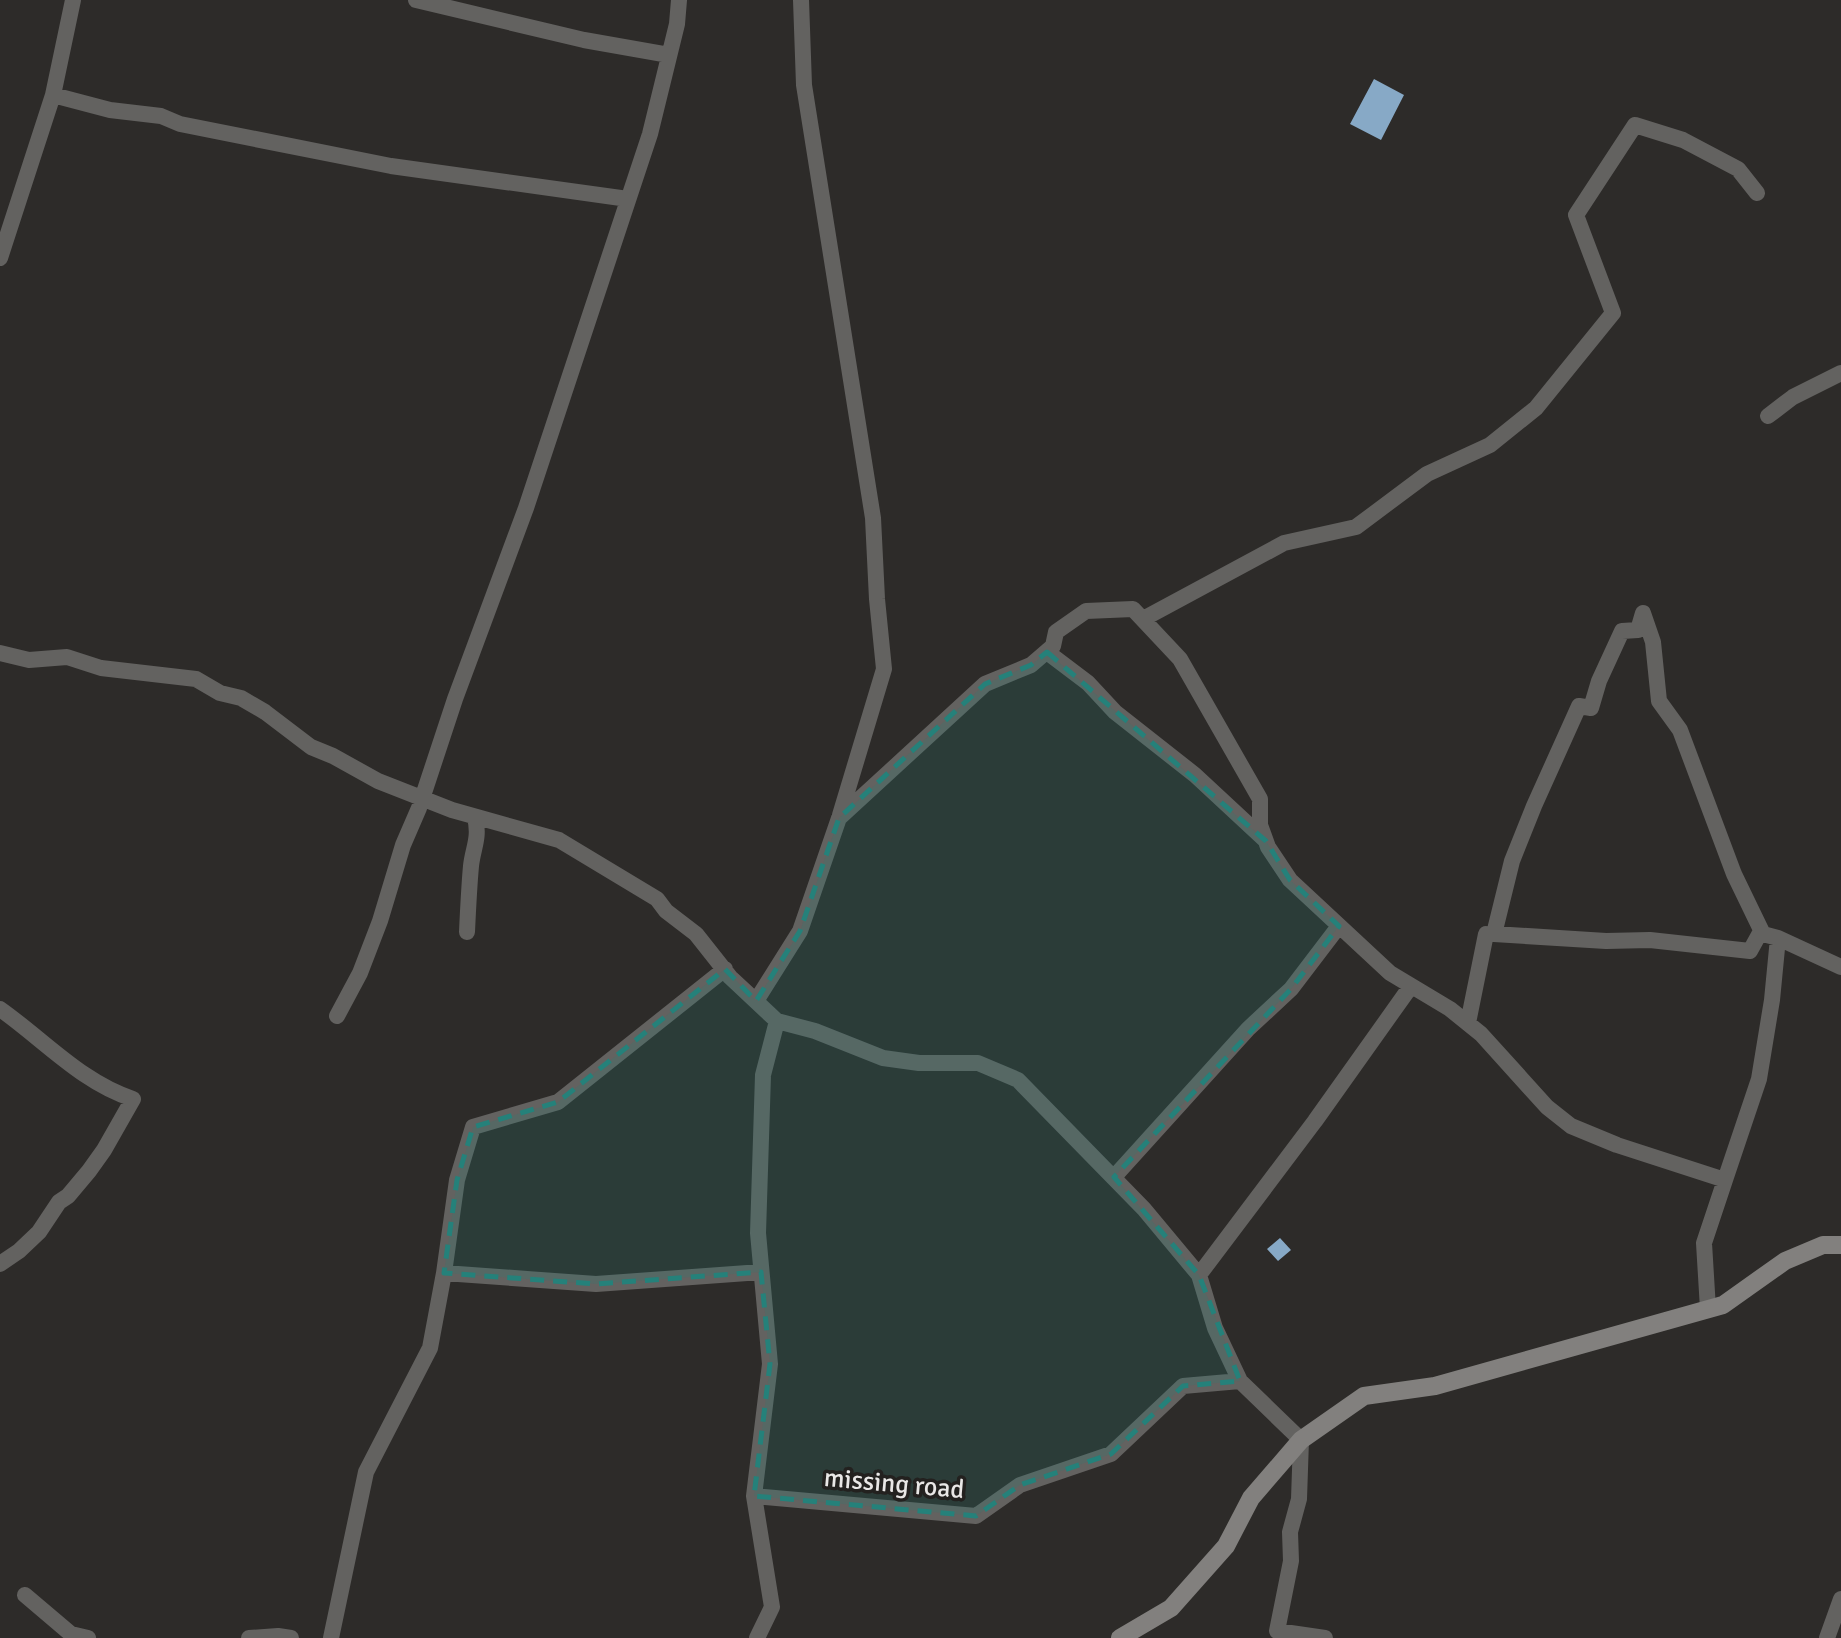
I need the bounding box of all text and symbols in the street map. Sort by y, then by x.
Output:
street label: missing road [823,1462,965,1506]

